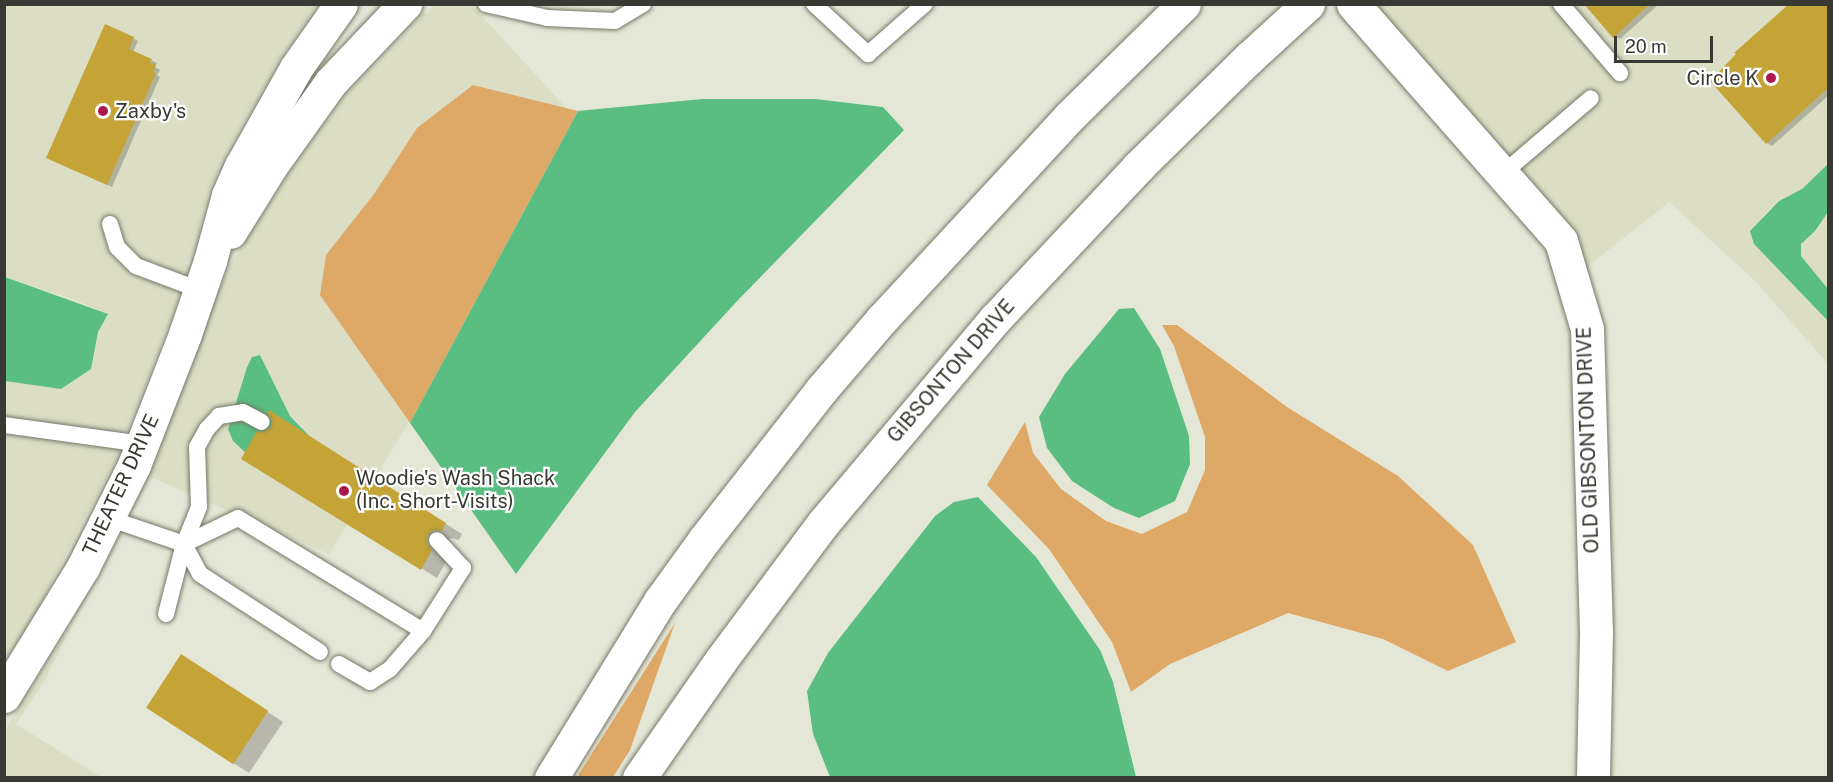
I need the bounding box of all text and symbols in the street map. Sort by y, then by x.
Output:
scale bar [1617,24,1716,62]
text: 20 m [1625,36,1667,57]
place label: Circle K [1686,66,1759,90]
marker: Circle K [1764,71,1778,85]
place label: Zaxby's [115,99,186,123]
marker: Zaxby's [96,104,110,118]
street label: GIBSONTON DRIVE [882,294,1020,448]
street label: OLD GIBSONTON DRIVE [1572,326,1604,554]
street label: THEATER DRIVE [78,410,164,560]
place label: Woodie's Wash Shack (Inc. Short-Visits) [356,467,556,514]
marker: Woodie's Wash Shack (Inc. Short-Visits) [337,484,351,498]

